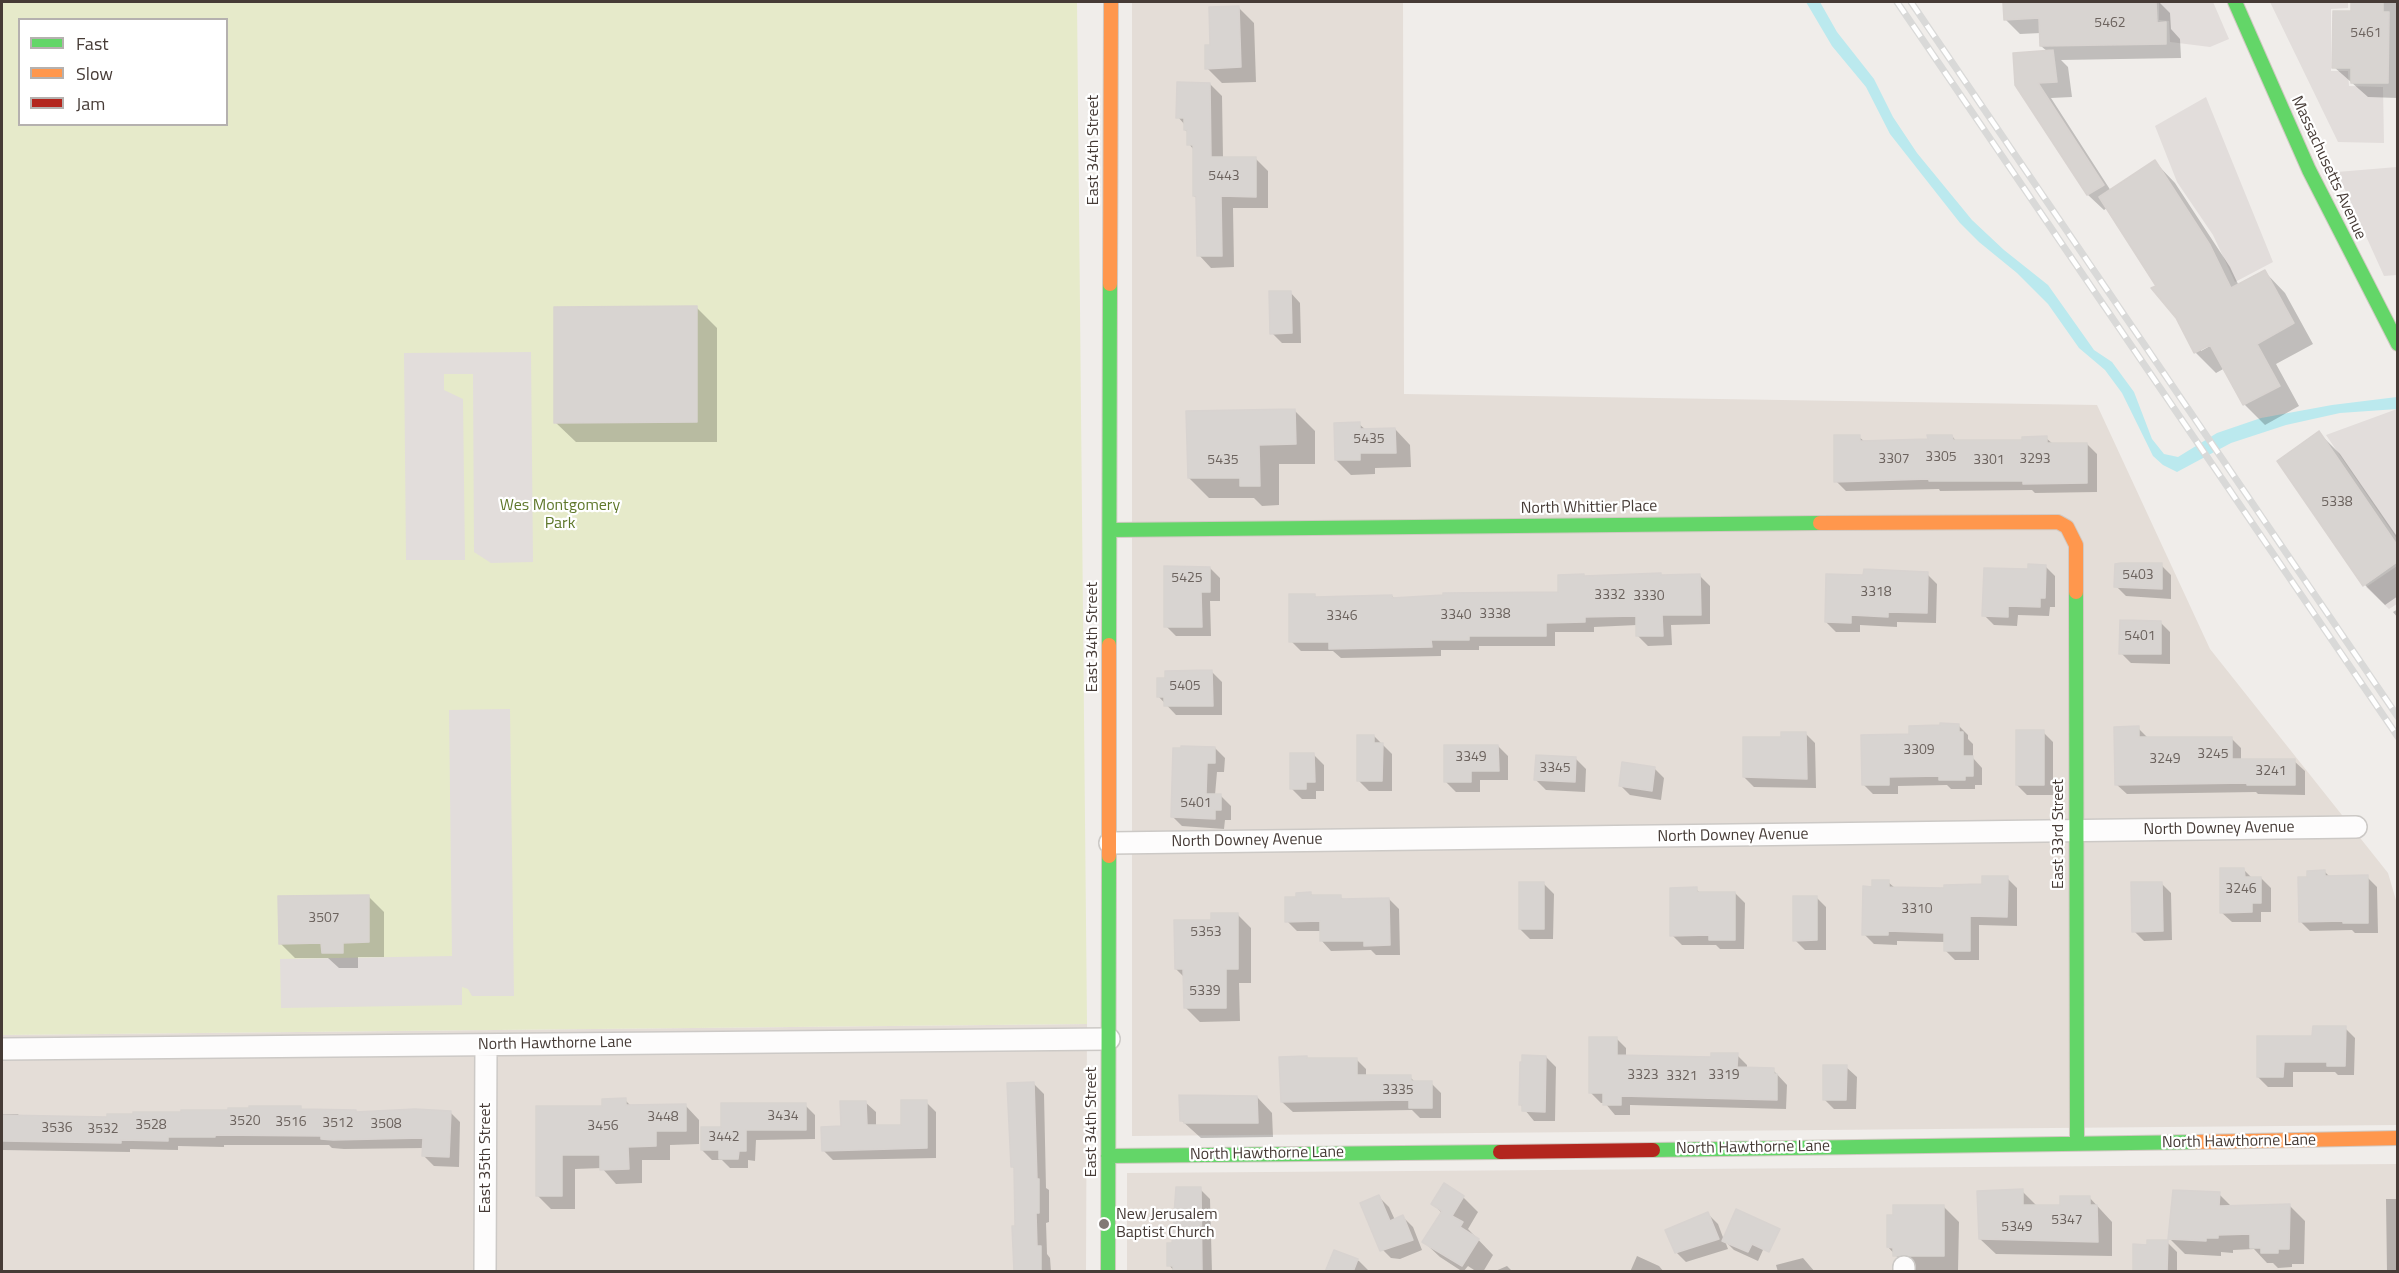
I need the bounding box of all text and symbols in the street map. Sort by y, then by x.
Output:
house number: 5462 [2094,16,2126,32]
legend [18,18,228,126]
house number: 5461 [2350,26,2382,42]
text: Fast [76,30,109,57]
text: Slow [76,60,113,87]
text: Jam [76,90,105,117]
street label: Massachusetts Avenue [2286,93,2370,243]
street label: East 34th Street [1084,95,1104,205]
house number: 5443 [1208,169,1240,185]
house number: 5435 [1353,432,1385,448]
house number: 3305 [1925,450,1957,466]
house number: 3307 [1878,452,1910,468]
house number: 3293 [2019,452,2051,468]
house number: 5435 [1207,453,1239,469]
house number: 3301 [1973,453,2005,469]
house number: 5338 [2321,495,2353,511]
park label: Wes Montgomery Park [500,496,620,534]
street label: North Whittier Place [1520,497,1658,519]
house number: 5403 [2122,568,2154,584]
house number: 5425 [1171,571,1203,587]
street label: East 34th Street [1083,582,1103,692]
house number: 3318 [1860,585,1892,601]
house number: 3332 [1594,588,1626,604]
house number: 3330 [1633,589,1665,605]
house number: 3338 [1479,607,1511,623]
house number: 3340 [1440,608,1472,624]
house number: 3346 [1326,609,1358,625]
house number: 5401 [2124,629,2156,645]
house number: 5405 [1169,679,1201,695]
house number: 3309 [1903,743,1935,759]
house number: 3245 [2197,747,2229,763]
house number: 3349 [1455,750,1487,766]
house number: 3249 [2149,752,2181,768]
house number: 3345 [1539,761,1571,777]
house number: 3241 [2255,764,2287,780]
street label: East 33rd Street [2049,779,2069,889]
house number: 5401 [1180,796,1212,812]
street label: North Downey Avenue [2143,818,2295,840]
street label: North Downey Avenue [1657,825,1809,847]
street label: North Downey Avenue [1171,830,1323,852]
house number: 3246 [2225,882,2257,898]
house number: 3310 [1901,902,1933,918]
house number: 3507 [308,911,340,927]
house number: 5353 [1190,925,1222,941]
house number: 5339 [1189,984,1221,1000]
street label: North Hawthorne Lane [478,1033,632,1055]
street label: East 34th Street [1082,1067,1102,1177]
house number: 3323 [1627,1068,1659,1084]
house number: 3319 [1708,1068,1740,1084]
house number: 3321 [1666,1069,1698,1085]
house number: 3335 [1382,1083,1414,1099]
street label: East 35th Street [476,1103,496,1213]
house number: 3434 [767,1109,799,1125]
house number: 3448 [647,1110,679,1126]
house number: 3520 [229,1114,261,1130]
house number: 3516 [275,1115,307,1131]
house number: 3512 [322,1116,354,1132]
house number: 3508 [370,1117,402,1133]
house number: 3528 [135,1118,167,1134]
house number: 3456 [587,1119,619,1135]
house number: 3536 [41,1121,73,1137]
house number: 3532 [87,1122,119,1138]
house number: 3442 [708,1130,740,1146]
street label: North Hawthorne Lane [2162,1131,2316,1153]
street label: North Hawthorne Lane [1676,1137,1830,1159]
street label: North Hawthorne Lane [1190,1143,1344,1165]
place label: New Jerusalem Baptist Church [1116,1205,1218,1243]
house number: 5347 [2051,1213,2083,1229]
marker: New Jerusalem Baptist Church [1097,1217,1111,1231]
house number: 5349 [2001,1220,2033,1236]

